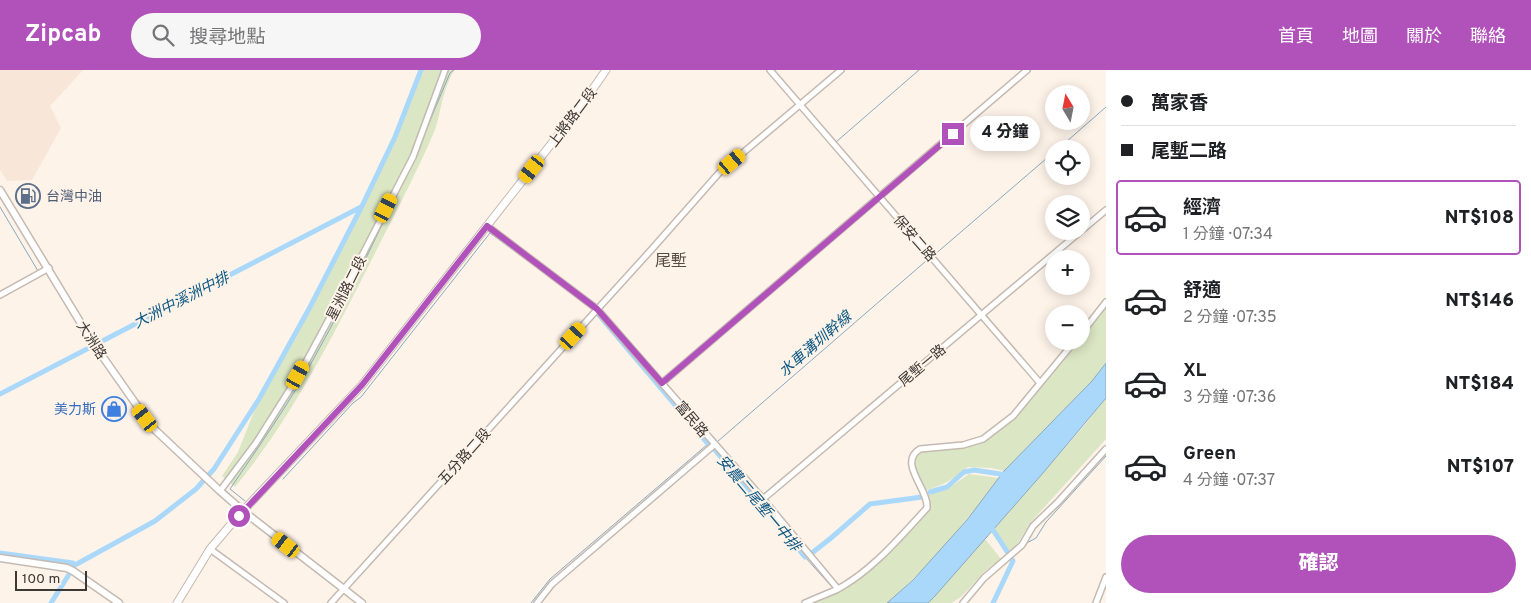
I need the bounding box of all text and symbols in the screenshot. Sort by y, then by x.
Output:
search box [131,13,481,58]
text: Zipcab [25,20,101,50]
icon: search [149,21,177,49]
text: 搜尋地點 [189,26,265,50]
text: 首頁 [1278,26,1314,49]
text: 地圖 [1342,26,1378,49]
text: 關於 [1406,26,1442,49]
text: 聯絡 [1470,26,1506,49]
street label: 上將路二段 [545,85,601,151]
north arrow [1045,85,1090,130]
map controls [1045,85,1090,350]
text: 萬家香 [1151,92,1208,116]
callout: 4 分鐘 [970,116,1040,152]
route end [942,123,964,145]
text: 4 分鐘 [982,123,1028,143]
button: locate [1045,140,1090,185]
text: 尾塹二路 [1151,140,1227,164]
car [715,147,748,177]
car [516,153,547,185]
fuel station icon: 台灣中油 [15,183,41,209]
place label: 台灣中油 [46,189,102,206]
car [372,191,399,225]
button: layers [1045,195,1090,240]
icon: car [1123,195,1168,240]
text: 經濟 [1183,196,1221,220]
text: NT$108 [1445,206,1514,230]
street label: 保安二路 [889,212,939,266]
text: 1 分鐘 · 07:34 [1183,225,1273,245]
button: + [1045,250,1090,295]
district label: 尾塹 [655,252,687,272]
street label: 星洲路二段 [323,253,371,324]
water label: 大洲中溪洲中排 [131,268,235,334]
icon: car [1123,278,1168,323]
text: 舒適 [1183,279,1221,303]
text: NT$146 [1445,289,1514,313]
button: − [1045,305,1090,350]
water label: 水車溝圳幹線 [776,307,858,382]
text: 2 分鐘 · 07:35 [1183,308,1277,328]
street label: 大洲路 [72,318,110,363]
car [557,320,588,352]
street label: 尾塹一路 [896,342,950,391]
car [284,358,311,392]
text: XL [1183,359,1206,383]
icon: car [1123,361,1168,406]
text: NT$184 [1445,372,1514,396]
text: 3 分鐘 · 07:36 [1183,388,1276,408]
shop icon: 美力斯 [101,396,127,422]
street label: 富民路 [671,398,711,442]
place label: 美力斯 [54,402,96,419]
car [129,402,160,434]
street label: 五分路二段 [435,425,495,489]
text: Green [1183,442,1236,466]
icon: car [1123,444,1168,489]
water label: 安農二尾塹一中排 [712,452,805,558]
text: NT$107 [1447,455,1514,479]
text: 4 分鐘 · 07:37 [1183,471,1275,491]
route start [228,505,250,527]
car [269,530,302,560]
button: 確認 [1121,535,1516,593]
scale bar [15,568,88,591]
text: 100 m [22,571,60,588]

